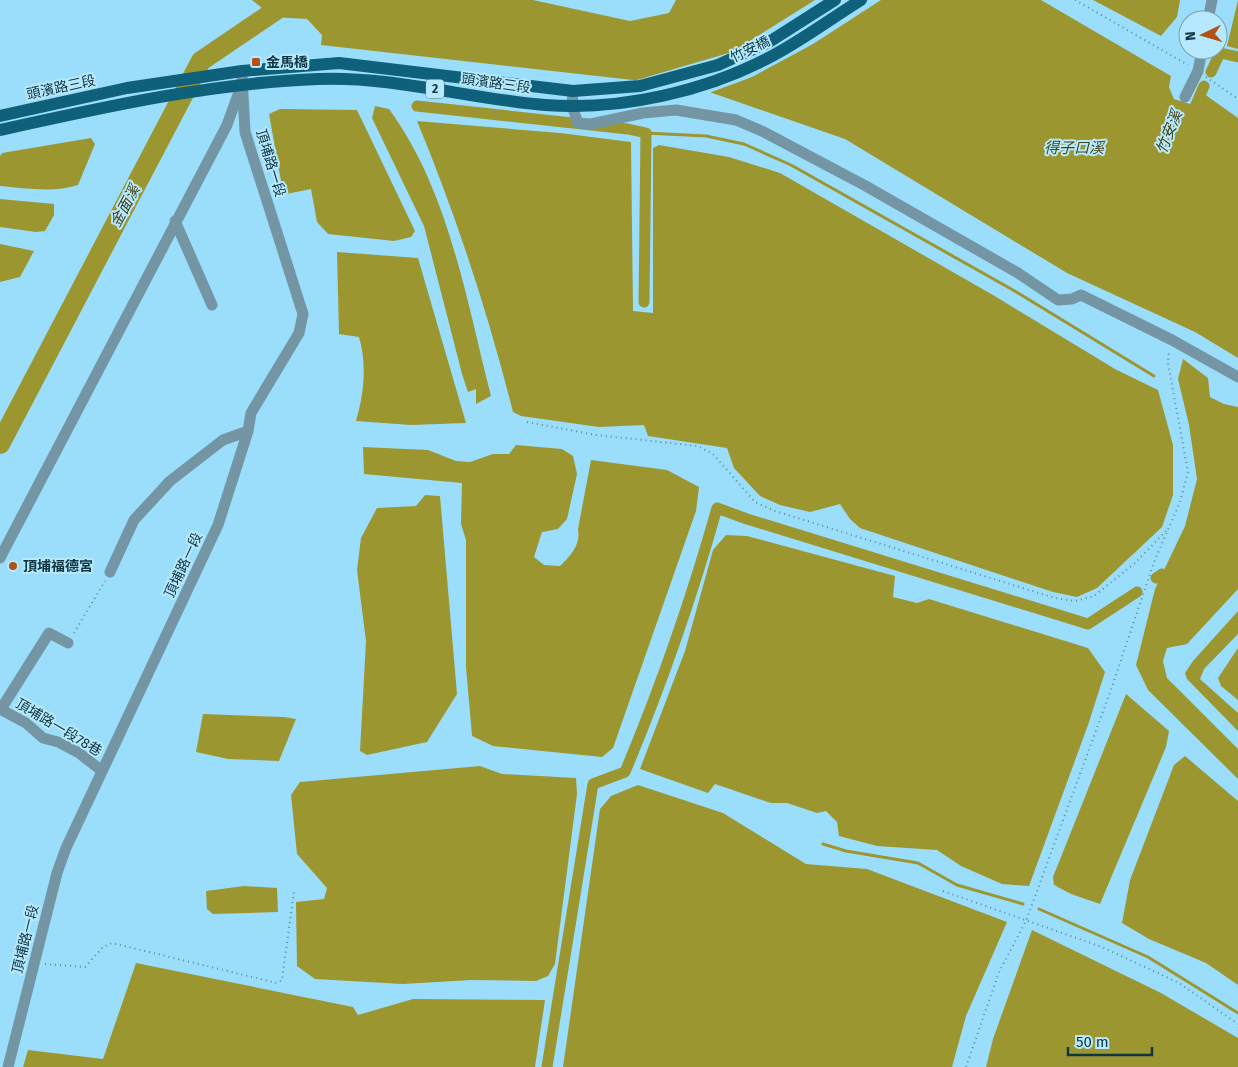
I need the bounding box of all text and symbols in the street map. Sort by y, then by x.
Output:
north arrow [1178,10,1228,60]
text: N [1182,31,1199,41]
street label: 竹安橋 [728,33,773,66]
place label: 金馬橋 [266,54,308,71]
marker: 金馬橋 [250,56,262,68]
street label: 頭濱路三段 [460,70,532,97]
street label: 頭濱路三段 [25,72,97,103]
road number: 2 [426,80,444,98]
water label: 竹安溪 [1152,106,1187,156]
street label: 頂埔路一段 [252,127,289,199]
water label: 得子口溪 [1044,139,1106,157]
water label: 金面溪 [106,180,144,230]
street label: 頂埔路一段 [161,530,206,601]
place label: 頂埔福德宮 [23,558,93,575]
marker: 頂埔福德宮 [7,560,19,572]
street label: 頂埔路一段78巷 [13,695,105,760]
street label: 頂埔路一段 [9,903,42,975]
scale bar [1068,1024,1152,1056]
text: 50 m [1076,1033,1109,1051]

